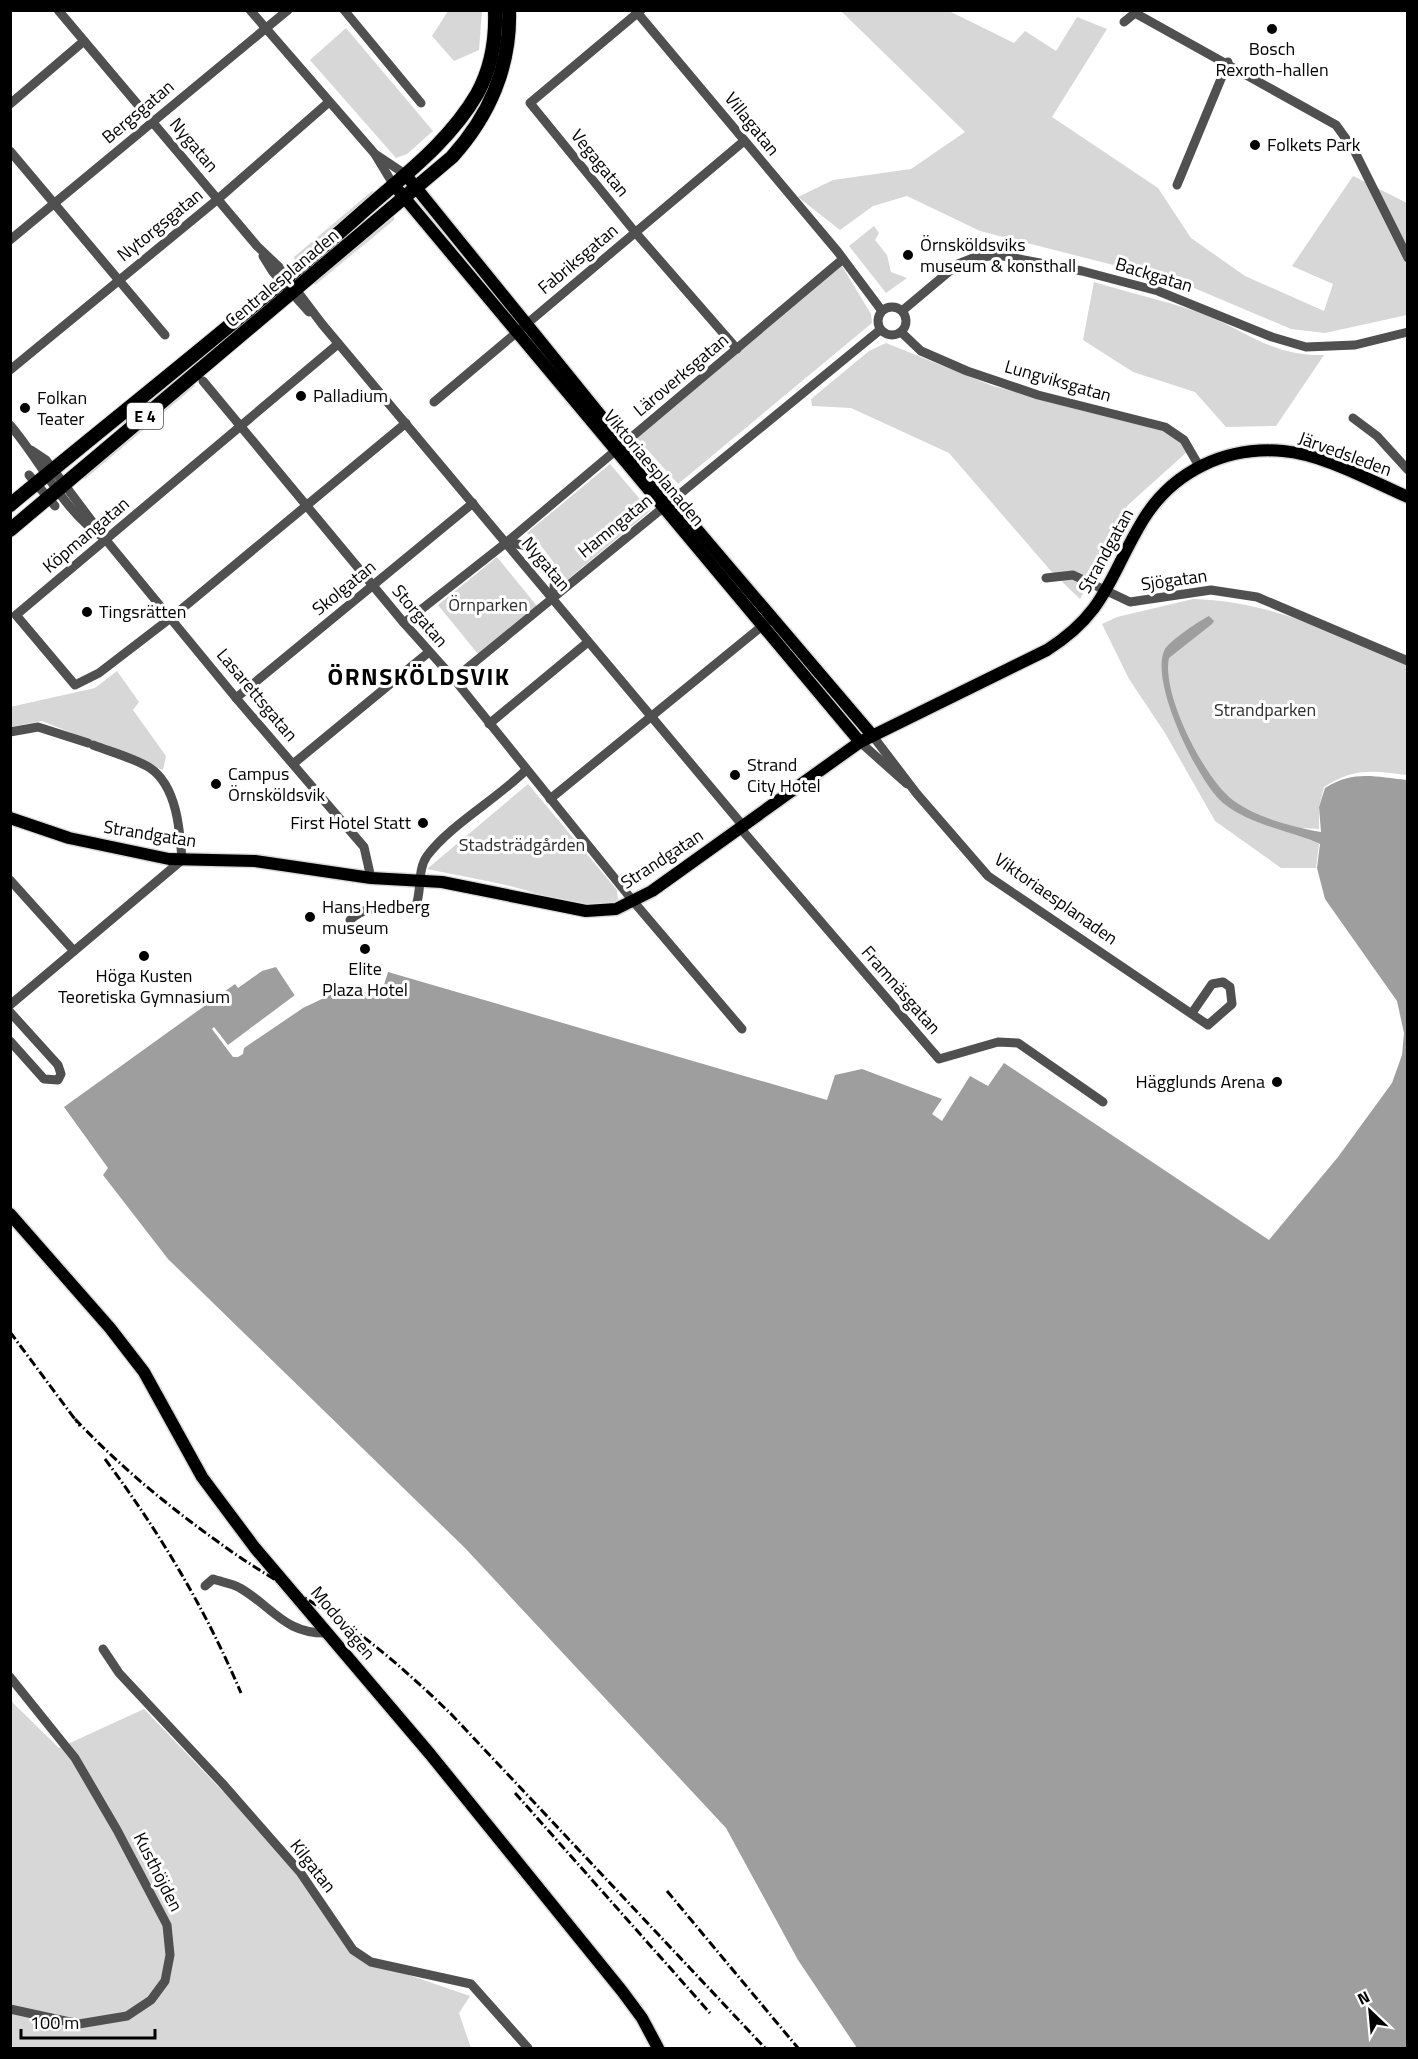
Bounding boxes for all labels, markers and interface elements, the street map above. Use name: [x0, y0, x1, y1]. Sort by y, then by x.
marker: Bosch Rexroth-hallen: [1265, 22, 1279, 36]
place label: Bosch Rexroth-hallen: [1215, 35, 1329, 83]
street label: Bergsgatan: [96, 73, 180, 150]
street label: Villagatan: [718, 86, 786, 161]
street label: Nygatan: [163, 111, 225, 178]
street label: Vegagatan: [565, 123, 636, 202]
place label: Folkets Park: [1267, 131, 1361, 158]
marker: Folkets Park: [1248, 138, 1262, 152]
street label: Nytorgsgatan: [111, 182, 208, 268]
street label: Fabriksgatan: [532, 217, 624, 300]
street label: Centralesplanaden: [219, 222, 344, 333]
place label: Örnsköldsviks museum & konsthall: [920, 231, 1076, 279]
marker: Örnsköldsviks museum & konsthall: [901, 248, 915, 262]
street label: Backgatan: [1112, 250, 1196, 299]
street label: Läroverksgatan: [627, 327, 734, 423]
street label: Lungviksgatan: [1002, 352, 1115, 409]
place label: Palladium: [313, 382, 388, 409]
place label: Folkan Teater: [37, 384, 87, 432]
marker: Palladium: [294, 389, 308, 403]
marker: Folkan Teater: [18, 401, 32, 415]
road number: E 4: [127, 403, 163, 429]
street label: Viktoriaesplanaden: [597, 403, 711, 532]
street label: Järvedsleden: [1295, 424, 1396, 483]
street label: Hamngatan: [572, 487, 658, 564]
street label: Köpmangatan: [36, 490, 135, 579]
street label: Strandgatan: [1071, 503, 1140, 598]
street label: Nygatan: [515, 530, 577, 597]
street label: Skolgatan: [306, 553, 381, 622]
street label: Sjögatan: [1139, 562, 1209, 597]
street label: Storgatan: [386, 578, 455, 653]
park label: Örnparken: [448, 591, 528, 618]
place label: Tingsrätten: [99, 598, 186, 625]
marker: Tingsrätten: [80, 605, 94, 619]
street label: Lasarettsgatan: [210, 642, 304, 747]
district label: ÖRNSKÖLDSVIK: [328, 658, 511, 694]
park label: Strandparken: [1214, 696, 1316, 723]
place label: Strand City Hotel: [747, 751, 821, 799]
place label: Campus Örnsköldsvik: [228, 760, 326, 808]
marker: Strand City Hotel: [728, 768, 742, 782]
marker: Campus Örnsköldsvik: [209, 777, 223, 791]
place label: First Hotel Statt: [290, 809, 412, 836]
street label: Strandgatan: [102, 813, 198, 854]
marker: First Hotel Statt: [416, 816, 430, 830]
street label: Strandgatan: [615, 822, 708, 895]
park label: Stadsträdgården: [459, 831, 585, 858]
street label: Viktoriaesplanaden: [989, 846, 1123, 951]
place label: Hans Hedberg museum: [322, 893, 430, 941]
marker: Hans Hedberg museum: [303, 910, 317, 924]
street label: Framnäsgatan: [855, 939, 948, 1040]
marker: Elite Plaza Hotel: [358, 942, 372, 956]
marker: Höga Kusten Teoretiska Gymnasium: [137, 949, 151, 963]
place label: Elite Plaza Hotel: [322, 955, 408, 1003]
place label: Höga Kusten Teoretiska Gymnasium: [58, 962, 230, 1010]
place label: Hägglunds Arena: [1136, 1068, 1265, 1095]
marker: Hägglunds Arena: [1270, 1075, 1284, 1089]
street label: Modovägen: [304, 1580, 382, 1665]
street label: Kusthöjden: [127, 1827, 190, 1916]
street label: Kilgatan: [284, 1833, 343, 1898]
north arrow: [1340, 1981, 1400, 2041]
text: N: [1353, 1984, 1374, 2011]
scale bar: [21, 2002, 154, 2040]
text: 100 m: [30, 2009, 79, 2036]

